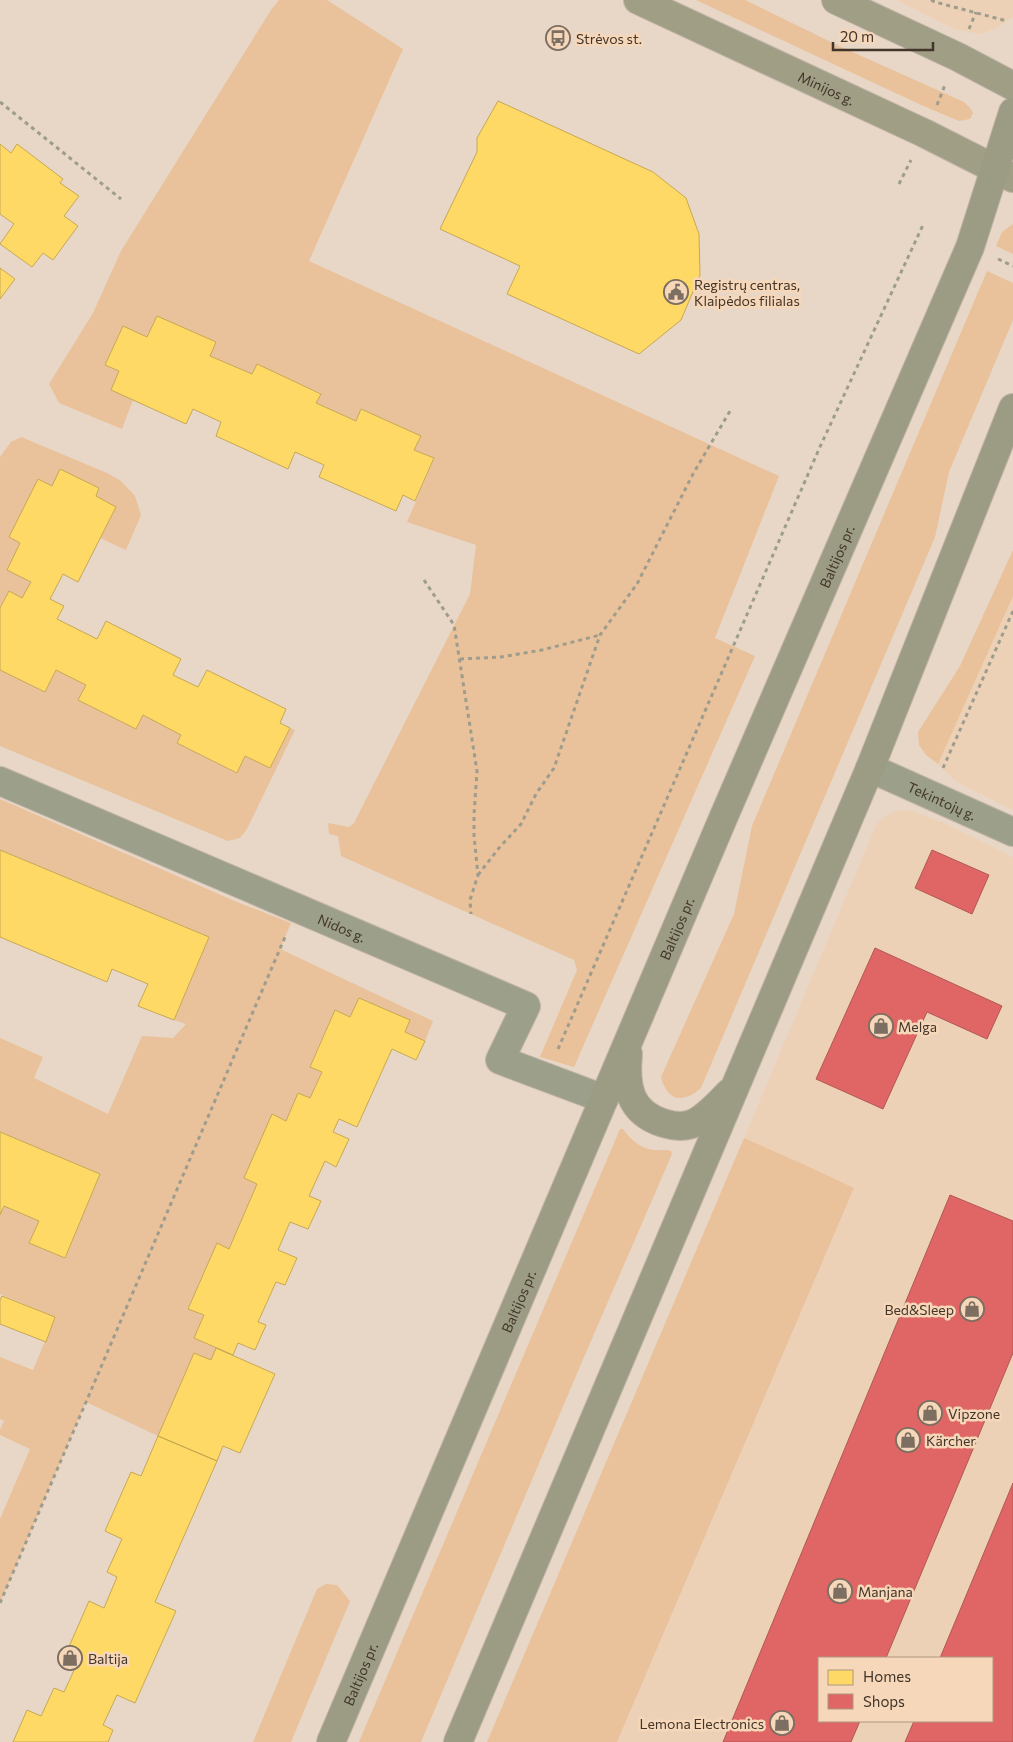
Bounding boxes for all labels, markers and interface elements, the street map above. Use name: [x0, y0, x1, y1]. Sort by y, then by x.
scale bar: [833, 20, 933, 52]
bus stop icon: Strėvos st.: [545, 25, 571, 51]
text: 20 m: [840, 27, 874, 45]
place label: Strėvos st.: [576, 30, 642, 47]
street label: Minijos g.: [796, 67, 858, 108]
place label: Registrų centras, Klaipėdos filialas: [694, 276, 800, 309]
public building icon: Registrų centras, Klaipėdos filialas: [663, 279, 689, 305]
street label: Baltijos pr.: [815, 522, 857, 590]
street label: Tekintojų g.: [905, 777, 979, 823]
street label: Baltijos pr.: [656, 894, 697, 962]
street label: Nidos g.: [315, 910, 369, 945]
shop icon: Melga: [868, 1013, 894, 1039]
place label: Melga: [898, 1018, 937, 1035]
street label: Baltijos pr.: [497, 1267, 539, 1335]
shop icon: Bed&Sleep: [959, 1296, 985, 1322]
place label: Bed&Sleep: [884, 1301, 954, 1318]
shop icon: Vipzone: [917, 1400, 943, 1426]
place label: Vipzone: [948, 1405, 1000, 1422]
shop icon: Kärcher: [895, 1427, 921, 1453]
place label: Kärcher: [926, 1432, 976, 1449]
shop icon: Manjana: [827, 1578, 853, 1604]
place label: Manjana: [858, 1583, 913, 1600]
street label: Baltijos pr.: [339, 1640, 381, 1708]
shop icon: Baltija: [57, 1645, 83, 1671]
place label: Baltija: [88, 1650, 128, 1667]
legend: [818, 1657, 993, 1722]
text: Homes: [863, 1667, 911, 1685]
text: Shops: [863, 1692, 905, 1710]
shop icon: Lemona Electronics: [769, 1710, 795, 1736]
place label: Lemona Electronics: [639, 1715, 764, 1732]

